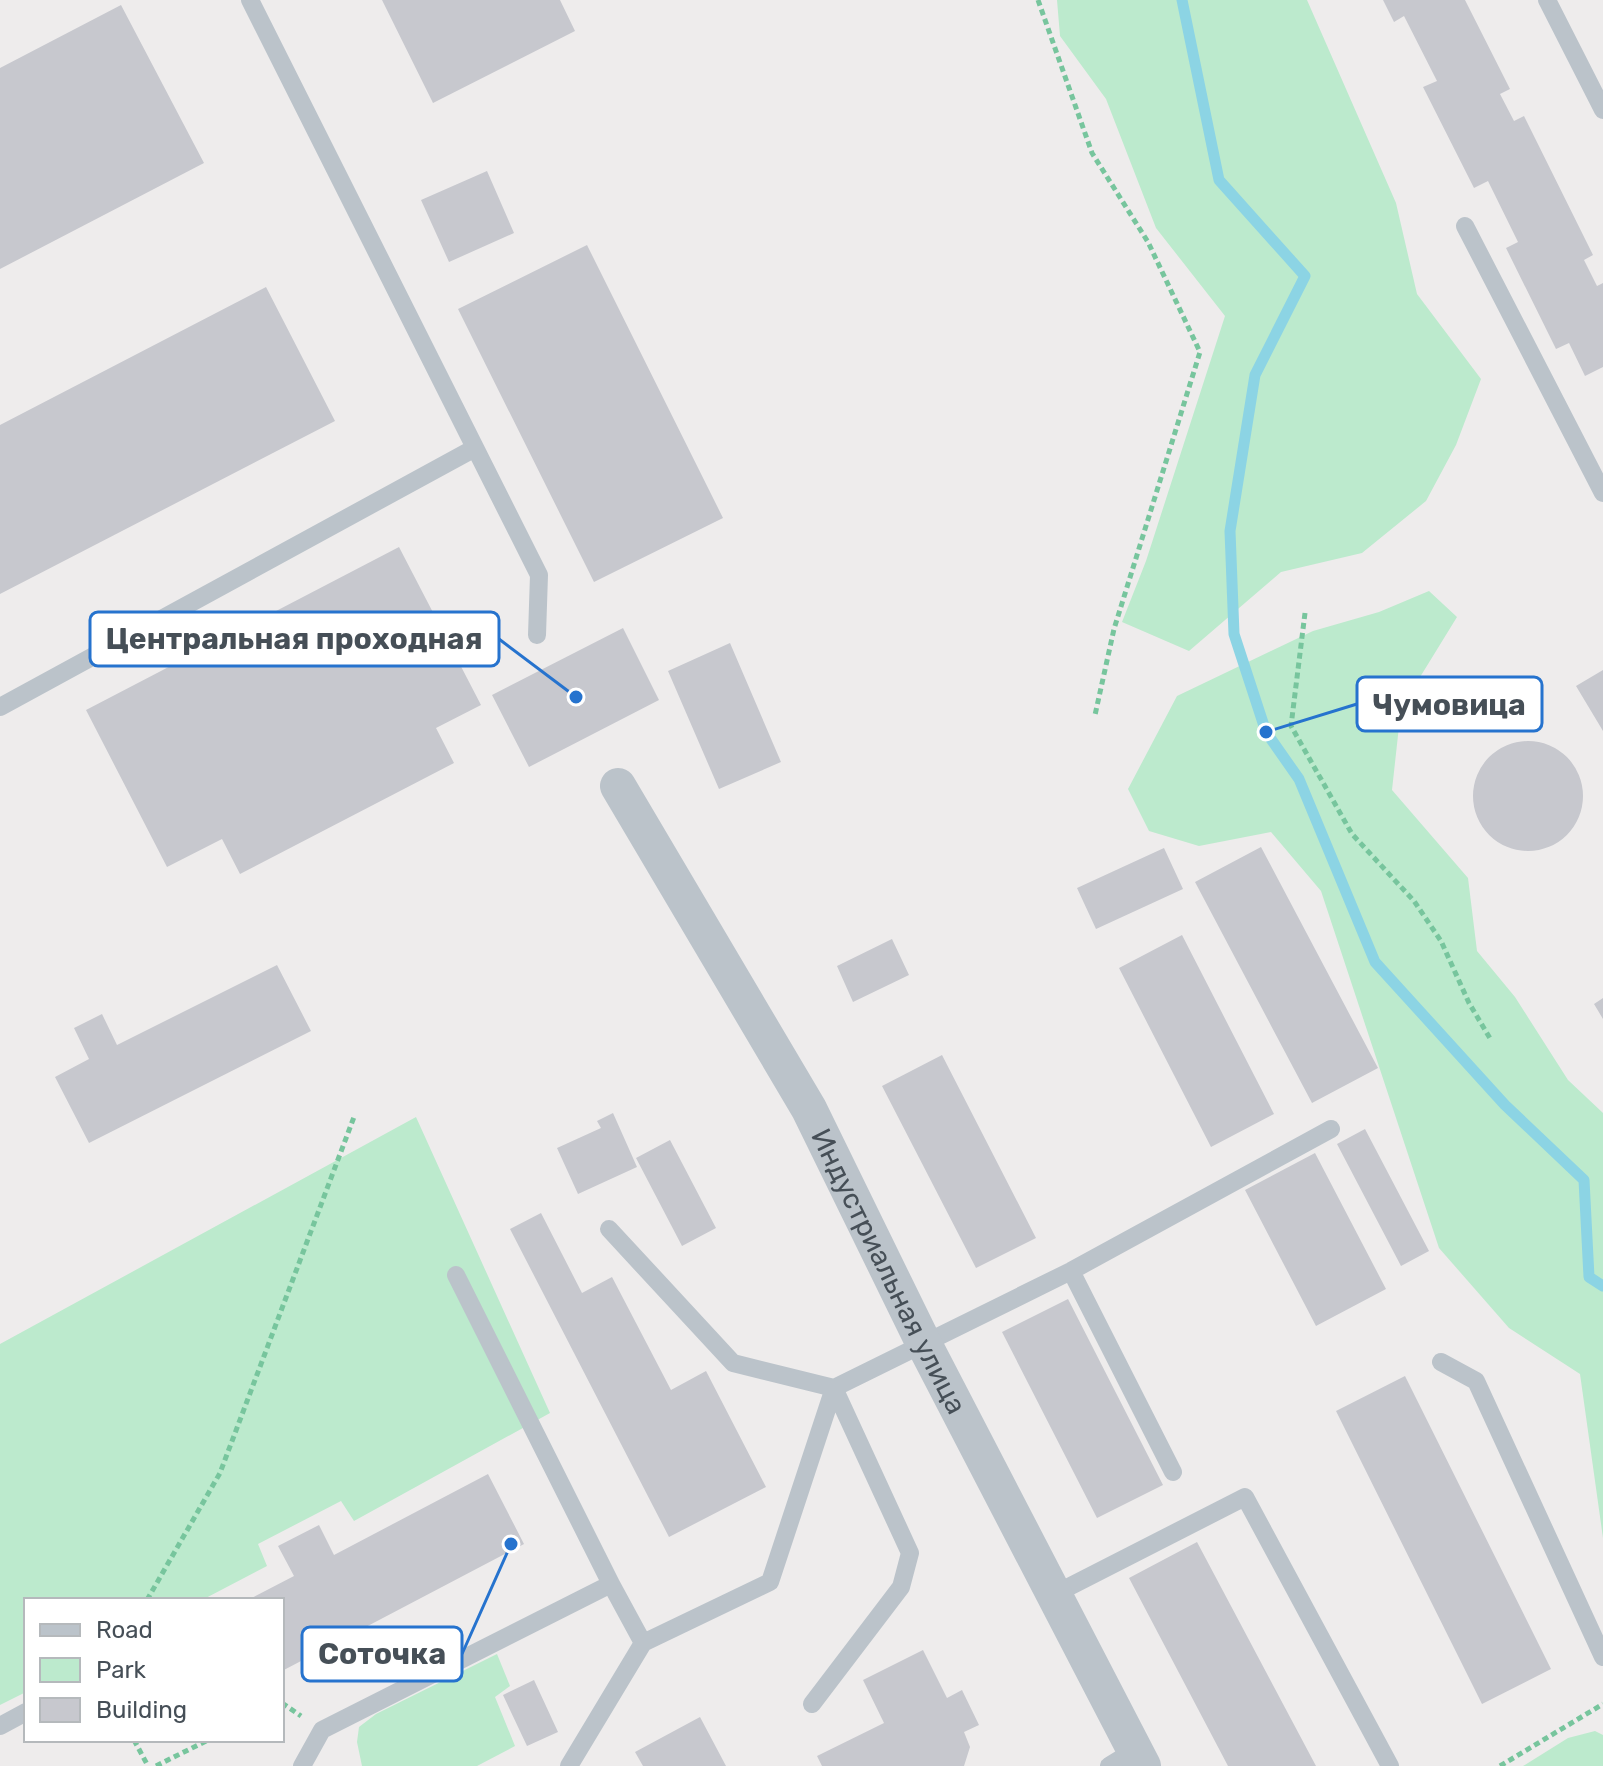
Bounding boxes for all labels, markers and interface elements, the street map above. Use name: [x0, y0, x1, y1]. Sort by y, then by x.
callout: Центральная проходная: [90, 612, 499, 666]
text: Центральная проходная: [105, 621, 483, 657]
callout: Чумовица: [1357, 677, 1542, 731]
text: Чумовица: [1372, 687, 1526, 723]
street label: Индустриальная улица: [804, 1123, 973, 1419]
legend: [24, 1598, 284, 1742]
text: Road: [96, 1616, 153, 1644]
callout: Соточка: [302, 1627, 462, 1681]
text: Соточка: [318, 1636, 446, 1672]
text: Park: [96, 1656, 147, 1684]
text: Building: [96, 1696, 187, 1724]

